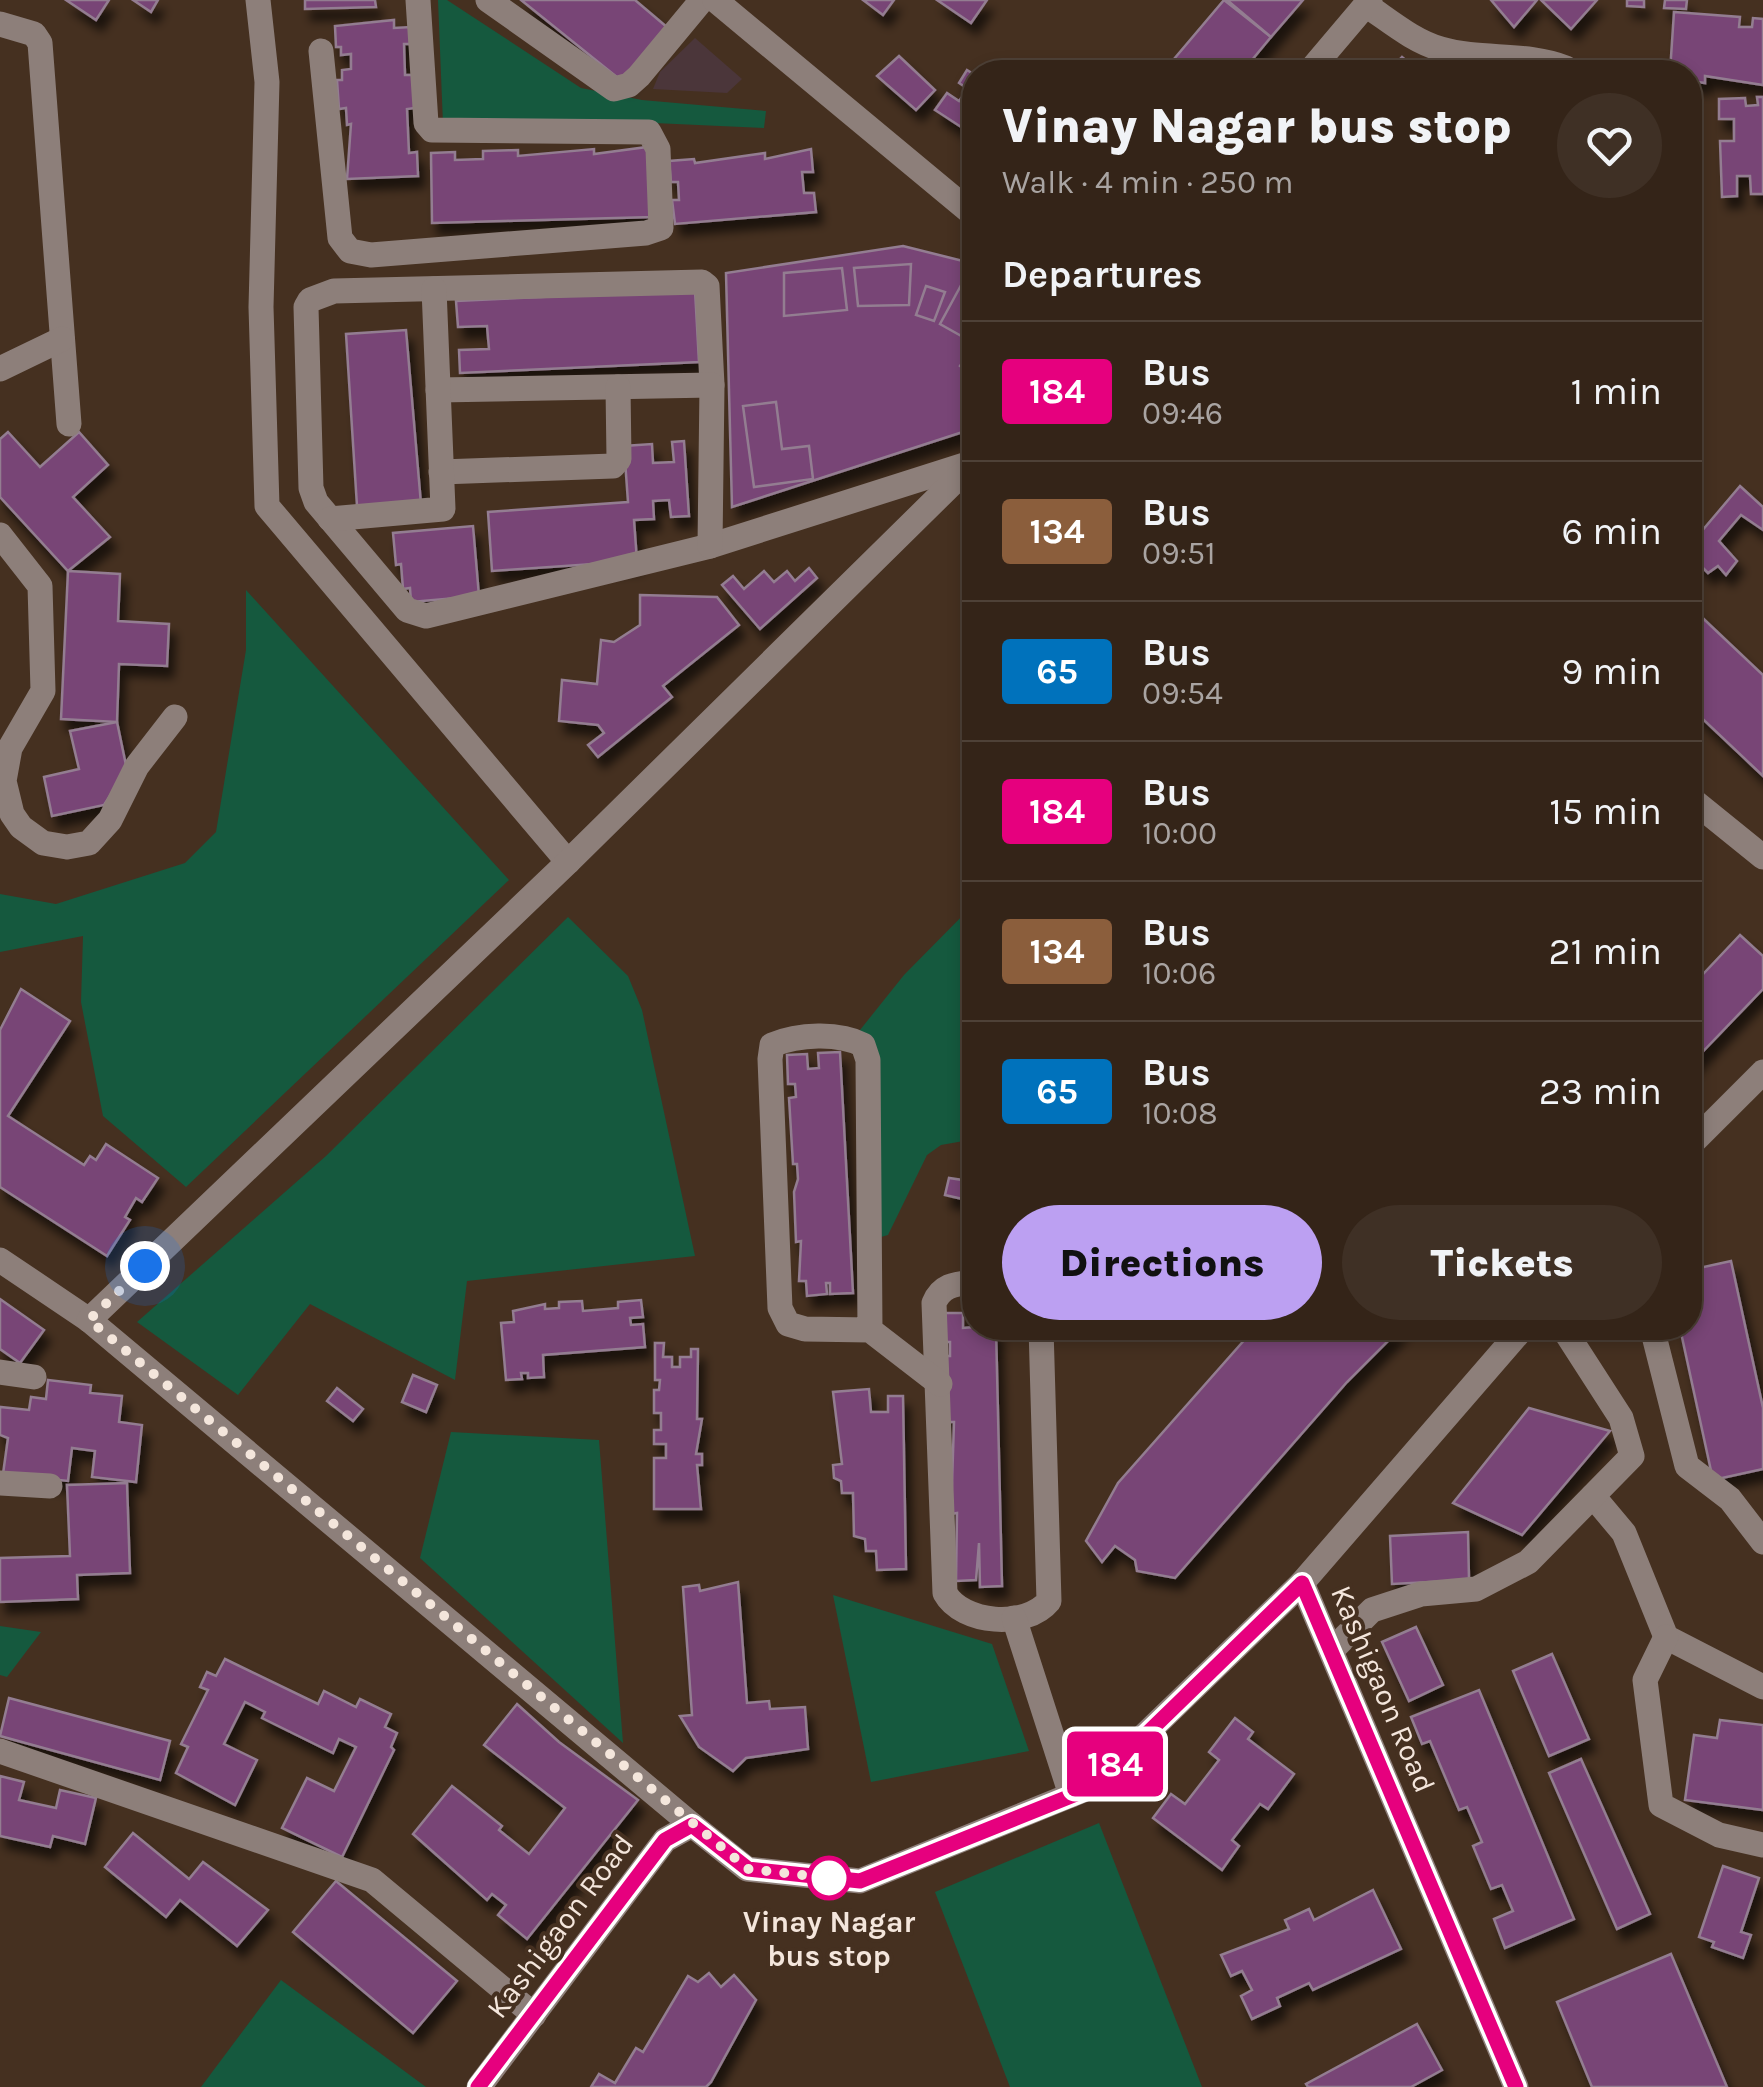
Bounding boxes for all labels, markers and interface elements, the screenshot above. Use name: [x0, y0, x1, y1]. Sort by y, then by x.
button: heart: [1557, 93, 1662, 198]
text: Vinay Nagar bus stop: [1002, 98, 1512, 154]
text: Walk · 4 min · 250 m: [1002, 164, 1293, 201]
text: Departures: [1002, 252, 1202, 297]
text: Bus: [1142, 350, 1211, 395]
text: 1 min: [1571, 369, 1662, 414]
text: 184: [1029, 371, 1085, 412]
text: 09:46: [1142, 395, 1223, 432]
text: Bus: [1142, 490, 1211, 535]
text: 6 min: [1561, 509, 1662, 554]
text: 134: [1029, 511, 1085, 552]
text: 09:51: [1142, 535, 1216, 572]
text: Bus: [1142, 630, 1211, 675]
text: 9 min: [1561, 649, 1662, 694]
text: 65: [1036, 651, 1078, 692]
text: 09:54: [1142, 675, 1223, 712]
text: Bus: [1142, 770, 1211, 815]
text: 15 min: [1549, 789, 1662, 834]
text: 184: [1029, 791, 1085, 832]
text: 10:00: [1142, 815, 1217, 852]
text: Bus: [1142, 910, 1211, 955]
text: 21 min: [1549, 929, 1662, 974]
text: 134: [1029, 931, 1085, 972]
text: 10:06: [1142, 955, 1216, 992]
text: Bus: [1142, 1050, 1211, 1095]
text: 23 min: [1539, 1069, 1662, 1114]
text: 65: [1036, 1071, 1078, 1112]
text: 10:08: [1142, 1095, 1218, 1132]
button: Directions: [1002, 1205, 1322, 1320]
button: Tickets: [1342, 1205, 1662, 1320]
your location: [120, 1241, 170, 1291]
street label: Kashigaon Road: [1323, 1580, 1443, 1798]
line badge: 184: [1058, 1732, 1172, 1796]
text: 184: [1087, 1744, 1143, 1785]
street label: Kashigaon Road: [479, 1827, 641, 2025]
marker: Vinay Nagar bus stop: [808, 1857, 850, 1899]
place label: Vinay Nagar bus stop: [743, 1904, 916, 1974]

